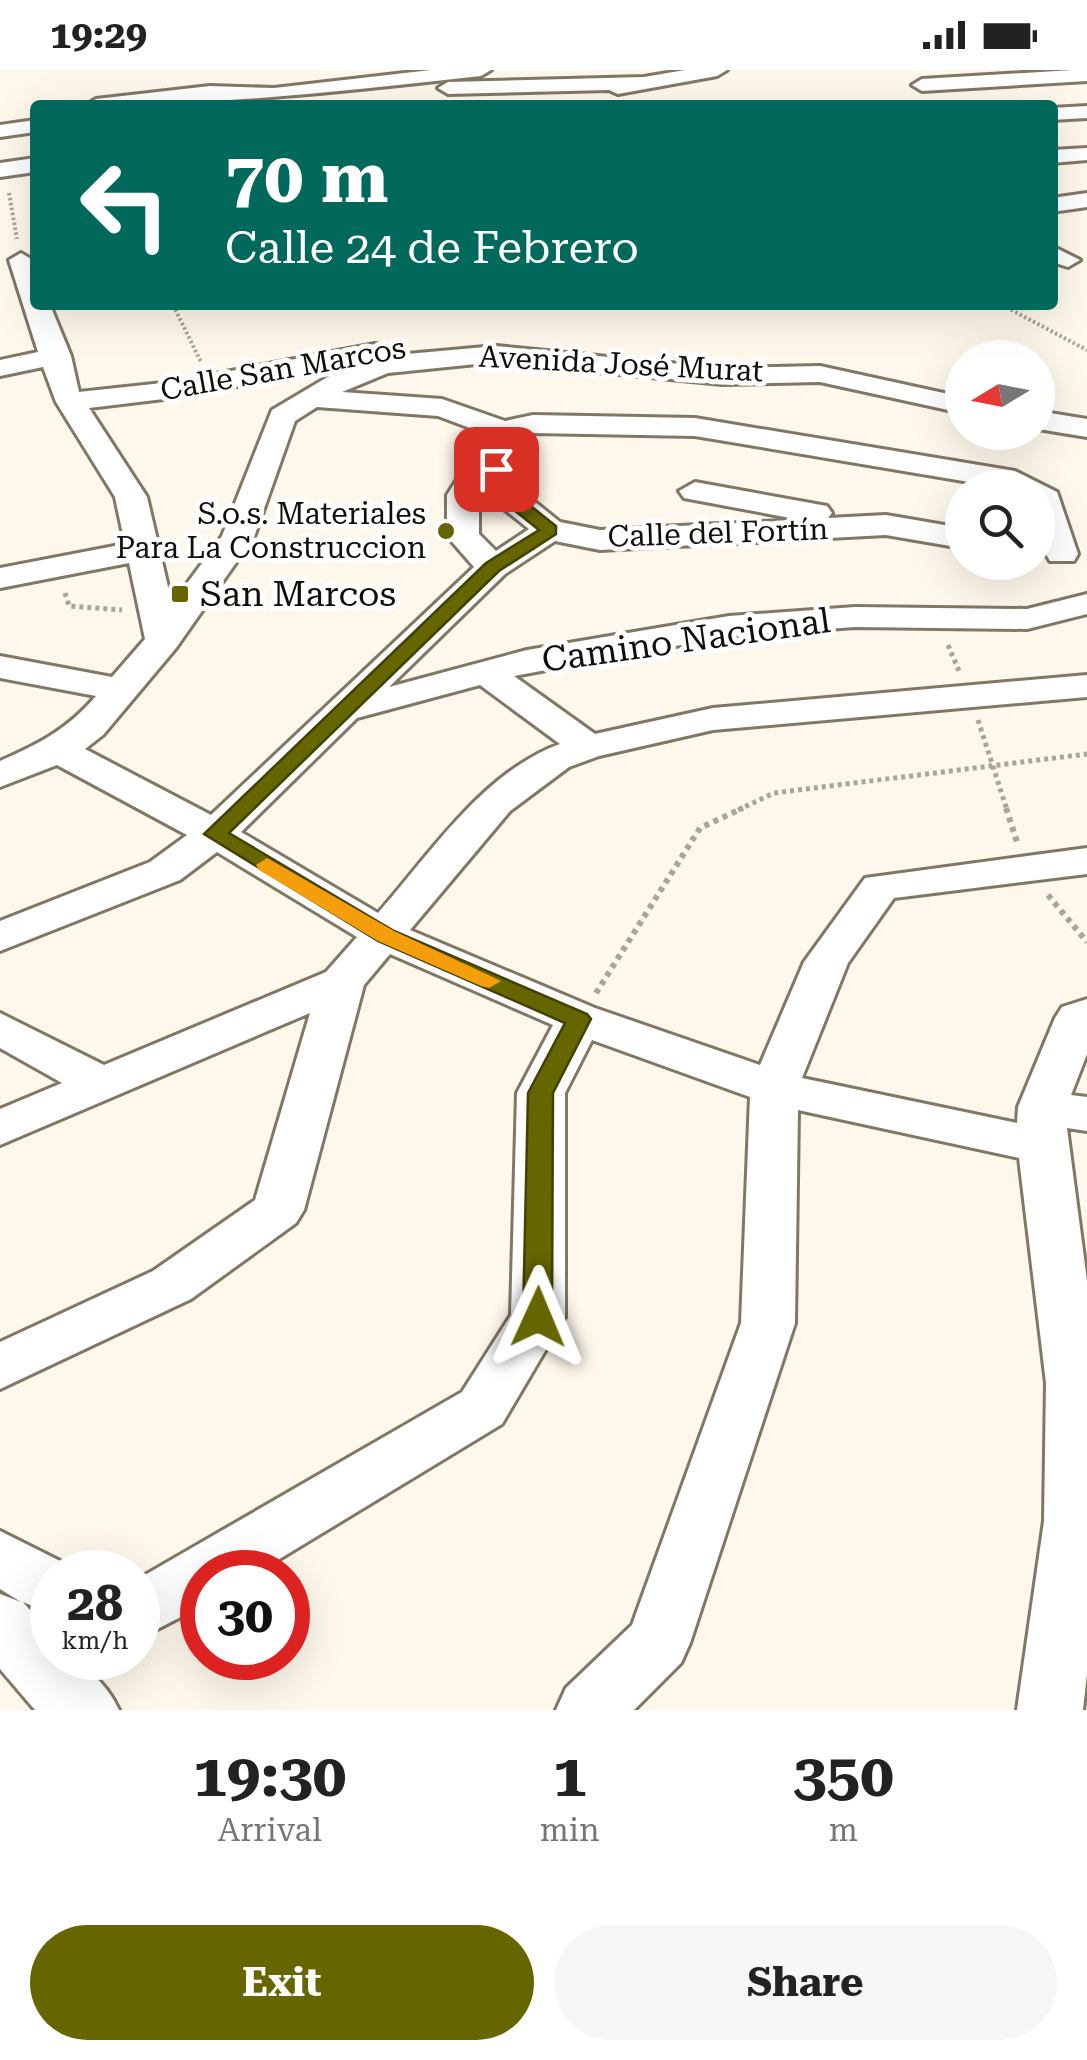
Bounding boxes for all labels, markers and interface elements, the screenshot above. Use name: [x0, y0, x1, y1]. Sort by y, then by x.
text: 19:29: [50, 13, 147, 57]
text: 70 m: [225, 137, 389, 219]
icon: left: [60, 140, 190, 270]
text: Calle 24 de Febrero: [225, 221, 639, 274]
street label: Calle San Marcos: [158, 330, 408, 407]
street label: Avenida José Murat: [478, 339, 764, 388]
north arrow: [945, 340, 1055, 450]
map controls: [945, 340, 1055, 580]
pin: [454, 427, 539, 512]
icon: arrive: [469, 442, 524, 497]
button: search: [945, 470, 1055, 580]
place label: S.o.s. Materiales Para La Construccion: [116, 496, 426, 565]
street label: Calle del Fortín: [607, 511, 829, 554]
marker: S.o.s. Materiales Para La Construccion: [435, 520, 457, 542]
place label: San Marcos: [200, 574, 396, 615]
marker: San Marcos: [169, 583, 191, 605]
street label: Camino Nacional: [539, 600, 833, 681]
position arrow: [486, 1265, 590, 1369]
speed limit sign: 30: [180, 1550, 310, 1680]
text: 28: [67, 1574, 123, 1632]
text: km/h: [62, 1626, 128, 1655]
text: 19:30: [193, 1740, 346, 1811]
text: 1: [553, 1740, 586, 1811]
text: 350: [793, 1740, 894, 1811]
text: Arrival: [218, 1811, 322, 1849]
text: min: [540, 1811, 600, 1849]
text: m: [829, 1811, 858, 1849]
button: Exit: [30, 1925, 534, 2040]
button: Share: [554, 1925, 1057, 2040]

